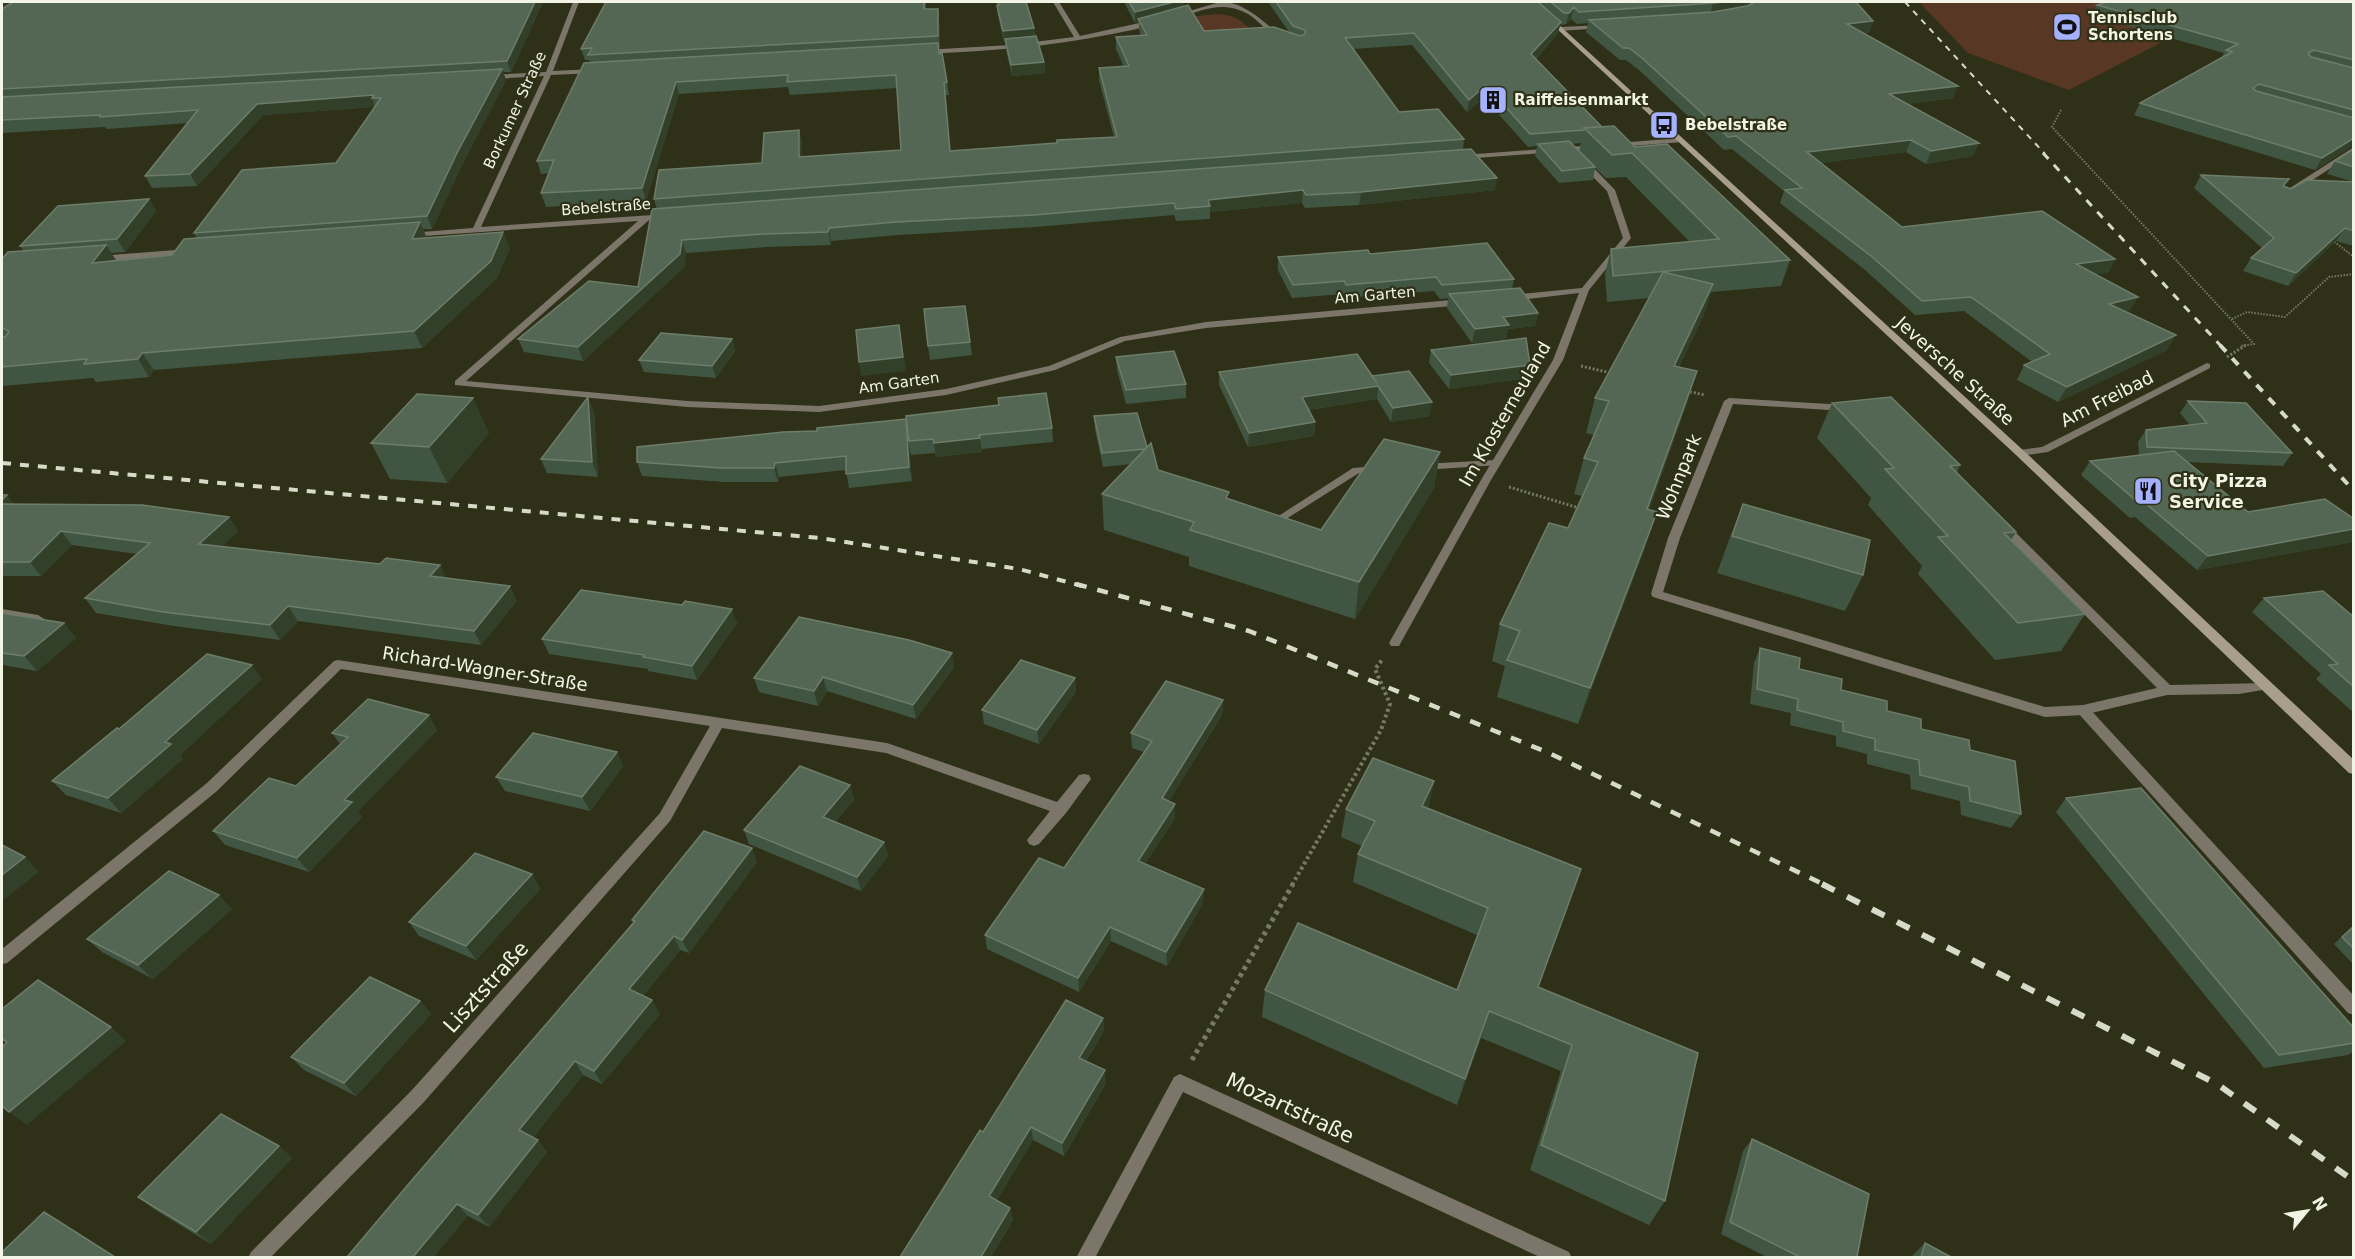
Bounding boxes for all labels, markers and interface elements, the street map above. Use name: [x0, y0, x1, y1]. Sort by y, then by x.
place label: Tennisclub Schortens: [2088, 9, 2178, 44]
sports icon: Tennisclub Schortens: [2051, 11, 2083, 43]
street label: Borkumer Straße: [480, 48, 550, 172]
building icon: Raiffeisenmarkt: [1477, 84, 1509, 116]
place label: Raiffeisenmarkt: [1514, 91, 1648, 109]
bus stop icon: Bebelstraße: [1648, 109, 1680, 141]
place label: Bebelstraße: [1685, 116, 1787, 134]
street label: Bebelstraße: [560, 195, 652, 219]
street label: Am Garten: [1334, 282, 1416, 308]
street label: Jeversche Straße: [1891, 311, 2019, 429]
street label: Im Klosterneuland: [1455, 338, 1555, 490]
street label: Am Freibad: [2057, 366, 2157, 431]
street label: Am Garten: [858, 368, 940, 398]
street label: Wohnpark: [1652, 430, 1706, 523]
place label: City Pizza Service: [2169, 470, 2267, 512]
restaurant icon: City Pizza Service: [2132, 475, 2164, 507]
street label: Richard-Wagner-Straße: [381, 642, 589, 695]
street label: Lisztstraße: [439, 936, 533, 1038]
street label: Mozartstraße: [1222, 1068, 1358, 1148]
north arrow: [2277, 1181, 2337, 1241]
text: N: [2308, 1193, 2331, 1214]

